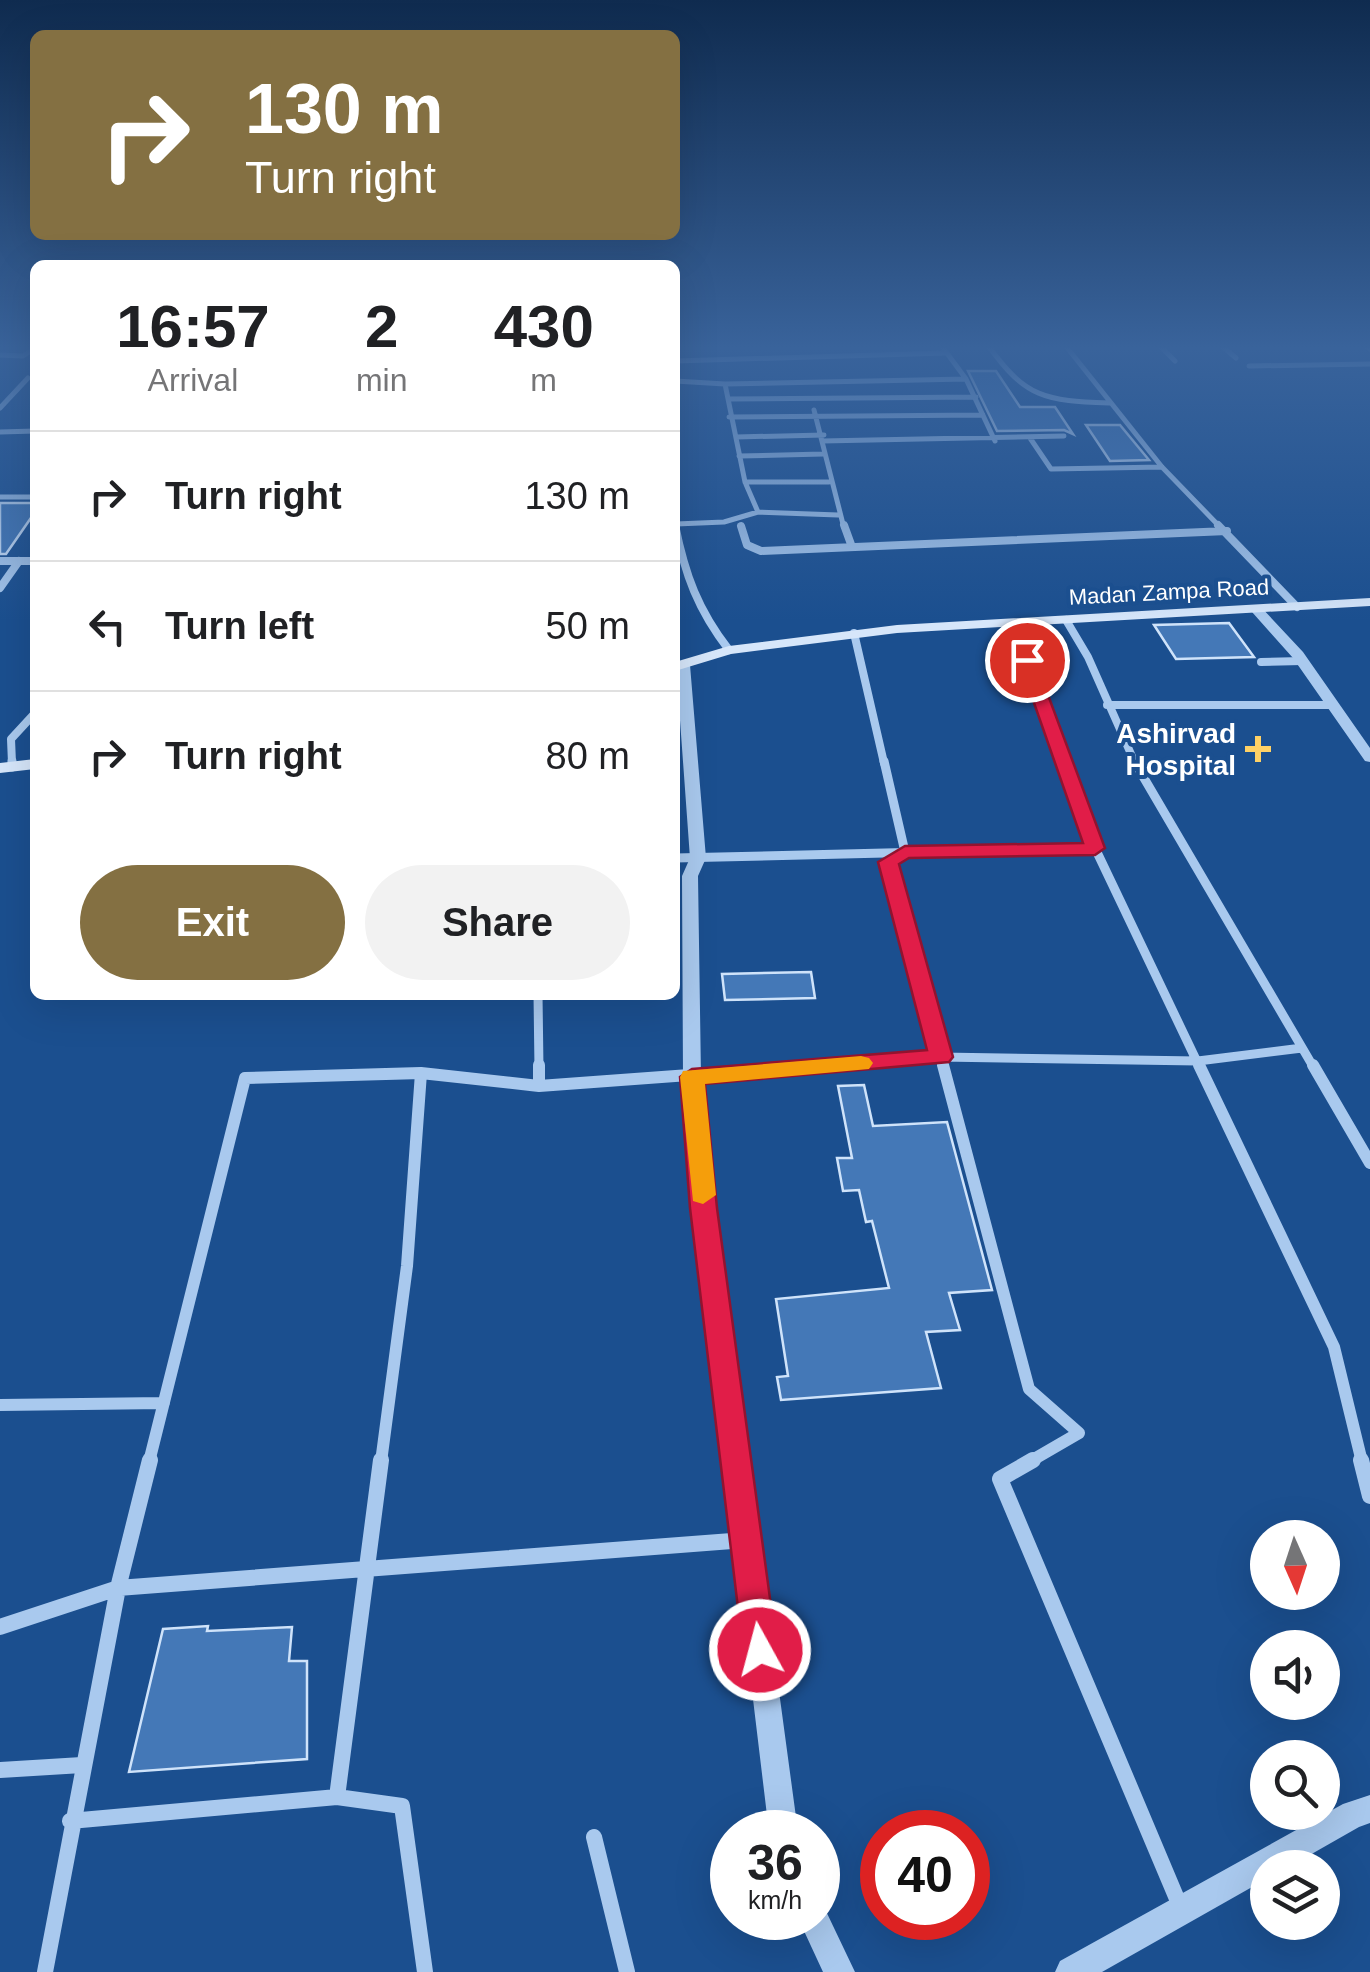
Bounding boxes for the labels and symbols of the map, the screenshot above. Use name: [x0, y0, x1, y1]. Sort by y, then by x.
street label: Madan Zampa Road: [1068, 574, 1270, 610]
pin: [985, 618, 1070, 703]
place label: Ashirvad Hospital: [1116, 718, 1236, 781]
marker: Ashirvad Hospital: [1245, 736, 1271, 762]
north arrow: [1250, 1520, 1340, 1610]
position arrow: [708, 1598, 812, 1702]
speed limit sign: 40: [860, 1810, 990, 1940]

